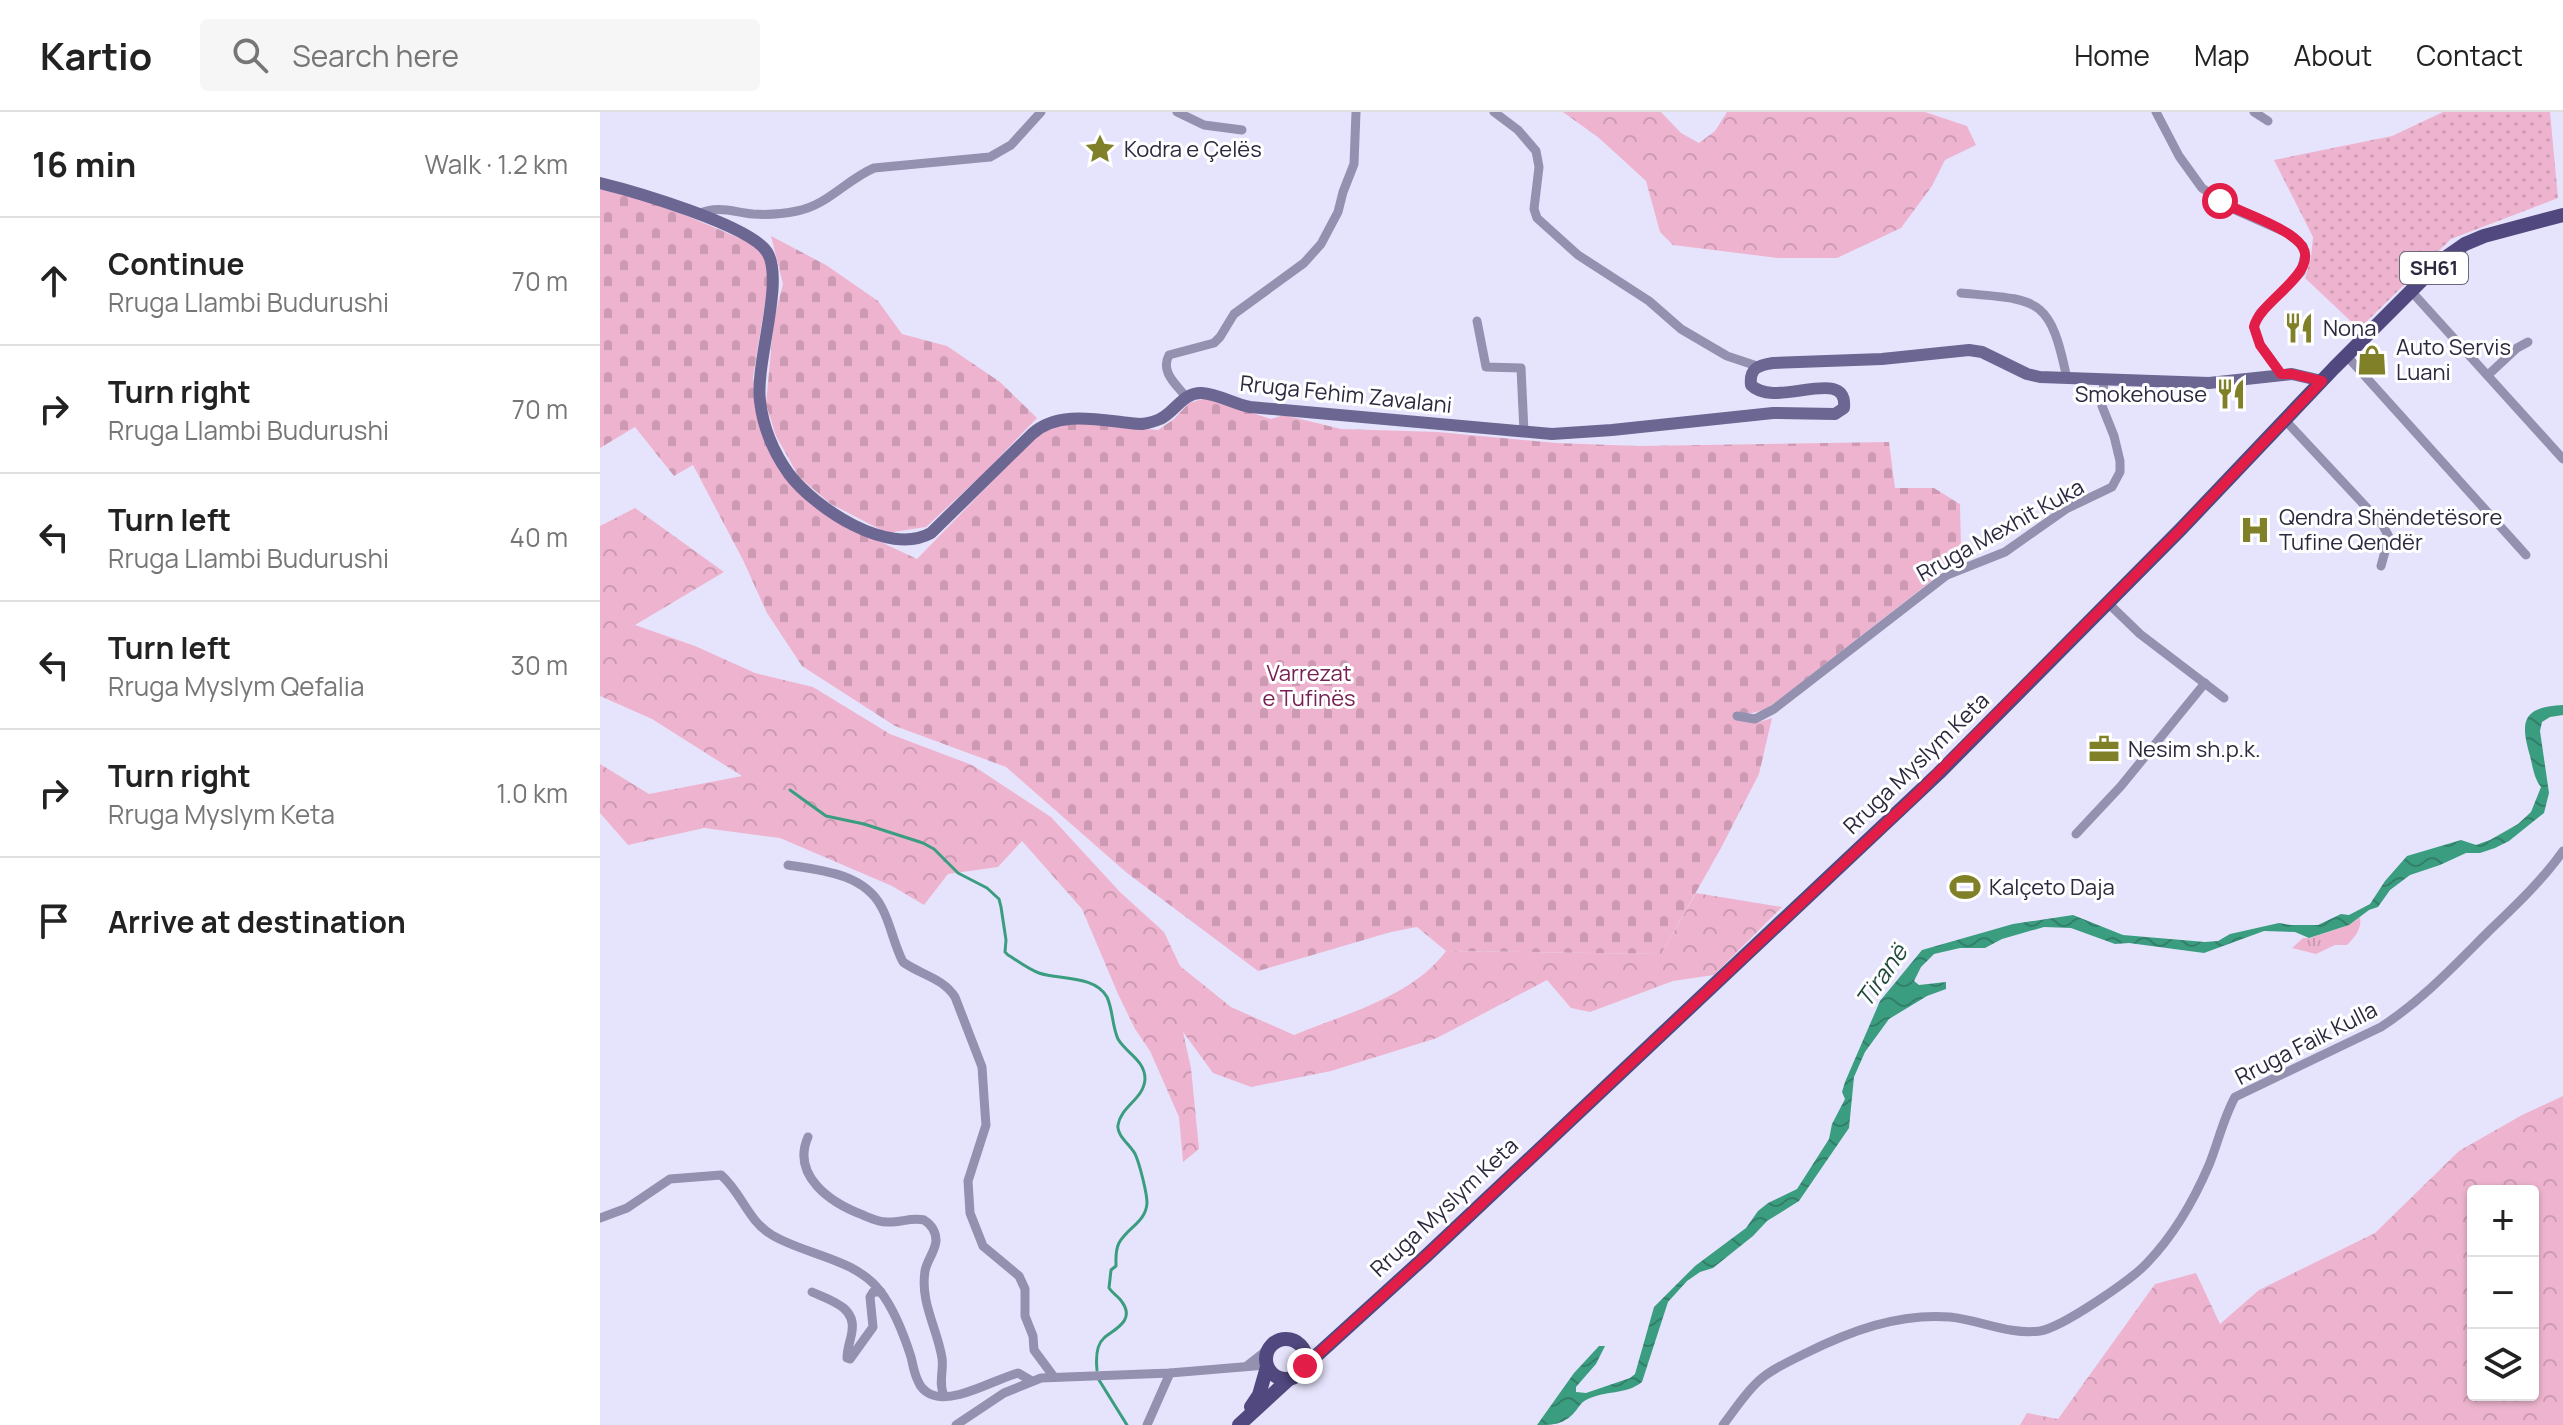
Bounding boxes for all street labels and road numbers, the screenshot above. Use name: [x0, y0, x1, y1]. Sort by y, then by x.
road number: SH61: [2400, 252, 2468, 284]
street label: Rruga Fehim Zavalani: [1239, 368, 1453, 420]
street label: Rruga Mexhit Kuka: [1911, 472, 2089, 588]
street label: Rruga Myslym Keta: [1837, 686, 1995, 840]
street label: Rruga Faik Kulla: [2230, 994, 2382, 1092]
street label: Rruga Myslym Keta: [1364, 1131, 1524, 1283]

